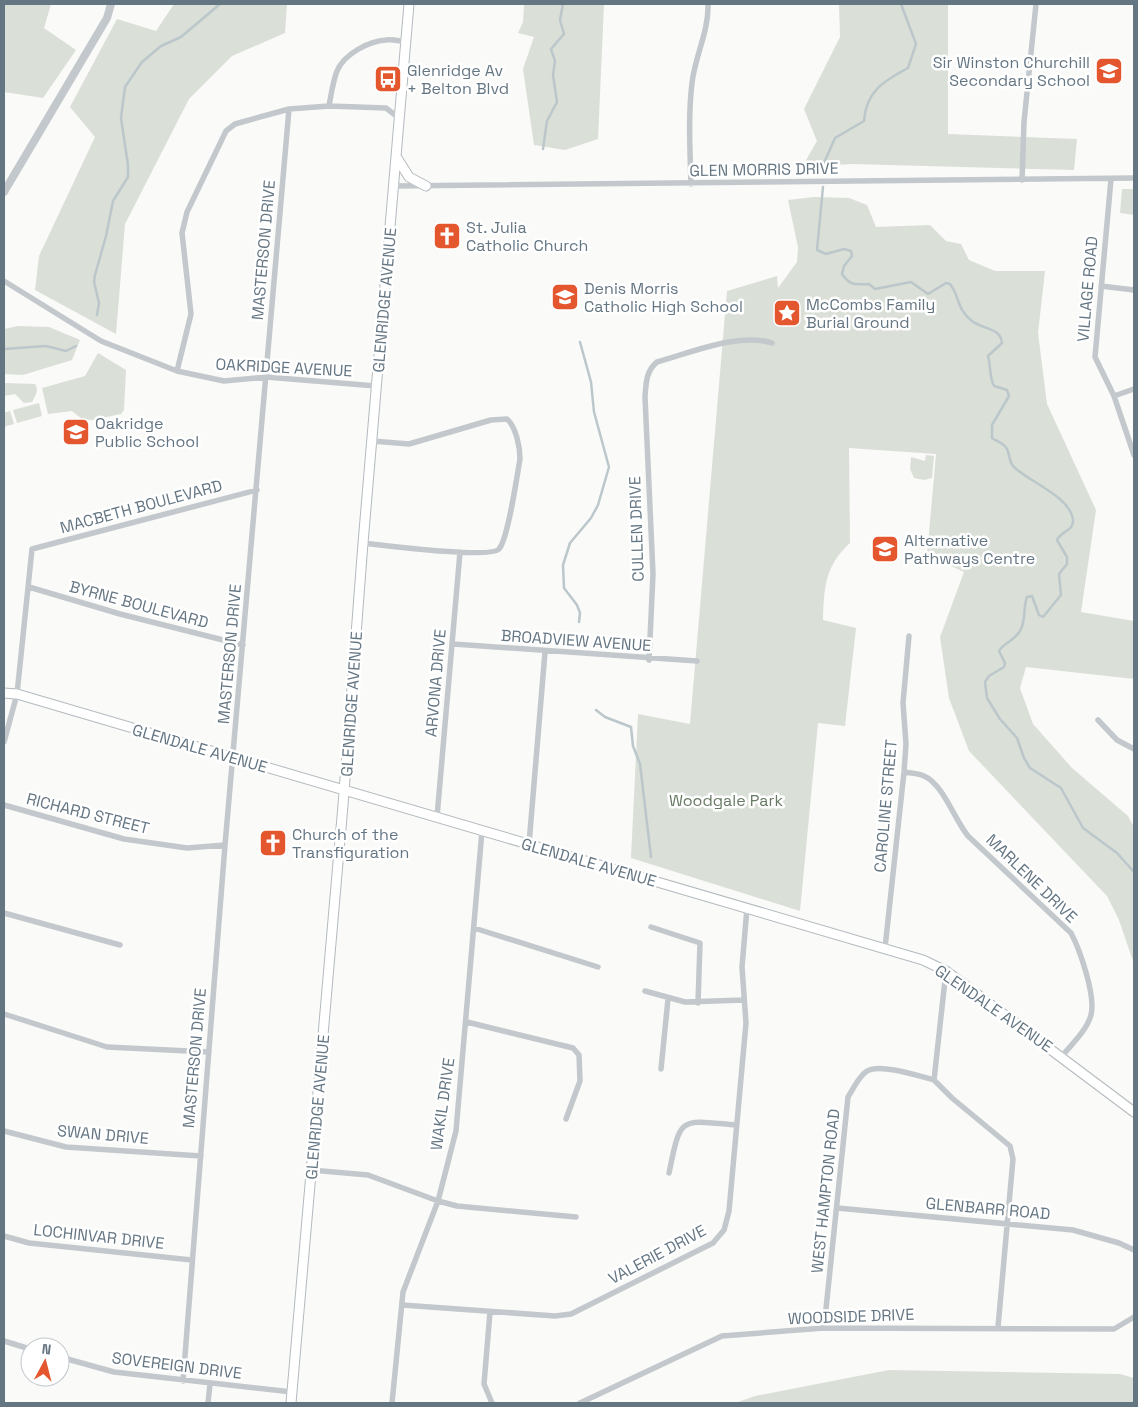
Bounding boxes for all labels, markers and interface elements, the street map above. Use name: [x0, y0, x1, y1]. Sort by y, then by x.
place label: Sir Winston Churchill Secondary School: [933, 52, 1090, 91]
school or university icon: Sir Winston Churchill Secondary School: [1094, 56, 1124, 86]
place label: Glenridge Av + Belton Blvd: [407, 60, 509, 99]
bus stop icon: Glenridge Av + Belton Blvd: [373, 64, 403, 94]
street label: GLEN MORRIS DRIVE: [689, 158, 839, 181]
street label: MASTERSON DRIVE: [247, 179, 280, 321]
place label: St. Julia Catholic Church: [466, 217, 588, 256]
church icon: St. Julia Catholic Church: [432, 221, 462, 251]
street label: GLENRIDGE AVENUE: [368, 227, 401, 373]
street label: VILLAGE ROAD: [1072, 235, 1103, 343]
place label: Denis Morris Catholic High School: [584, 278, 743, 317]
school or university icon: Denis Morris Catholic High School: [550, 282, 580, 312]
place label: McCombs Family Burial Ground: [806, 294, 935, 333]
place icon: McCombs Family Burial Ground: [772, 298, 802, 328]
street label: OAKRIDGE AVENUE: [215, 353, 353, 382]
place label: Oakridge Public School: [95, 413, 199, 452]
school or university icon: Oakridge Public School: [61, 417, 91, 447]
street label: MACBETH BOULEVARD: [58, 475, 225, 538]
street label: CULLEN DRIVE: [624, 476, 649, 582]
place label: Alternative Pathways Centre: [904, 530, 1035, 569]
school or university icon: Alternative Pathways Centre: [870, 534, 900, 564]
street label: BYRNE BOULEVARD: [67, 576, 211, 633]
street label: MASTERSON DRIVE: [213, 583, 246, 725]
street label: BROADVIEW AVENUE: [500, 625, 652, 656]
street label: ARVONA DRIVE: [420, 628, 451, 738]
street label: GLENRIDGE AVENUE: [336, 631, 367, 777]
street label: GLENDALE AVENUE: [130, 719, 270, 778]
street label: CAROLINE STREET: [869, 739, 902, 874]
street label: RICHARD STREET: [24, 788, 152, 839]
park label: Woodgale Park: [669, 790, 783, 811]
place label: Church of the Transfiguration: [292, 824, 409, 863]
church icon: Church of the Transfiguration: [258, 828, 288, 858]
street label: MARLENE DRIVE: [982, 829, 1082, 927]
street label: GLENDALE AVENUE: [519, 833, 659, 892]
street label: GLENDALE AVENUE: [931, 960, 1057, 1057]
street label: MASTERSON DRIVE: [178, 987, 211, 1129]
street label: GLENRIDGE AVENUE: [301, 1034, 334, 1180]
street label: WAKIL DRIVE: [426, 1056, 459, 1152]
street label: WEST HAMPTON ROAD: [806, 1108, 845, 1274]
street label: SWAN DRIVE: [56, 1120, 150, 1149]
street label: GLENBARR ROAD: [925, 1193, 1051, 1224]
street label: LOCHINVAR DRIVE: [33, 1219, 165, 1254]
street label: VALERIE DRIVE: [605, 1220, 710, 1289]
street label: WOODSIDE DRIVE: [787, 1304, 915, 1329]
north arrow: [20, 1337, 70, 1387]
text: N: [41, 1340, 52, 1359]
street label: SOVEREIGN DRIVE: [111, 1347, 243, 1384]

